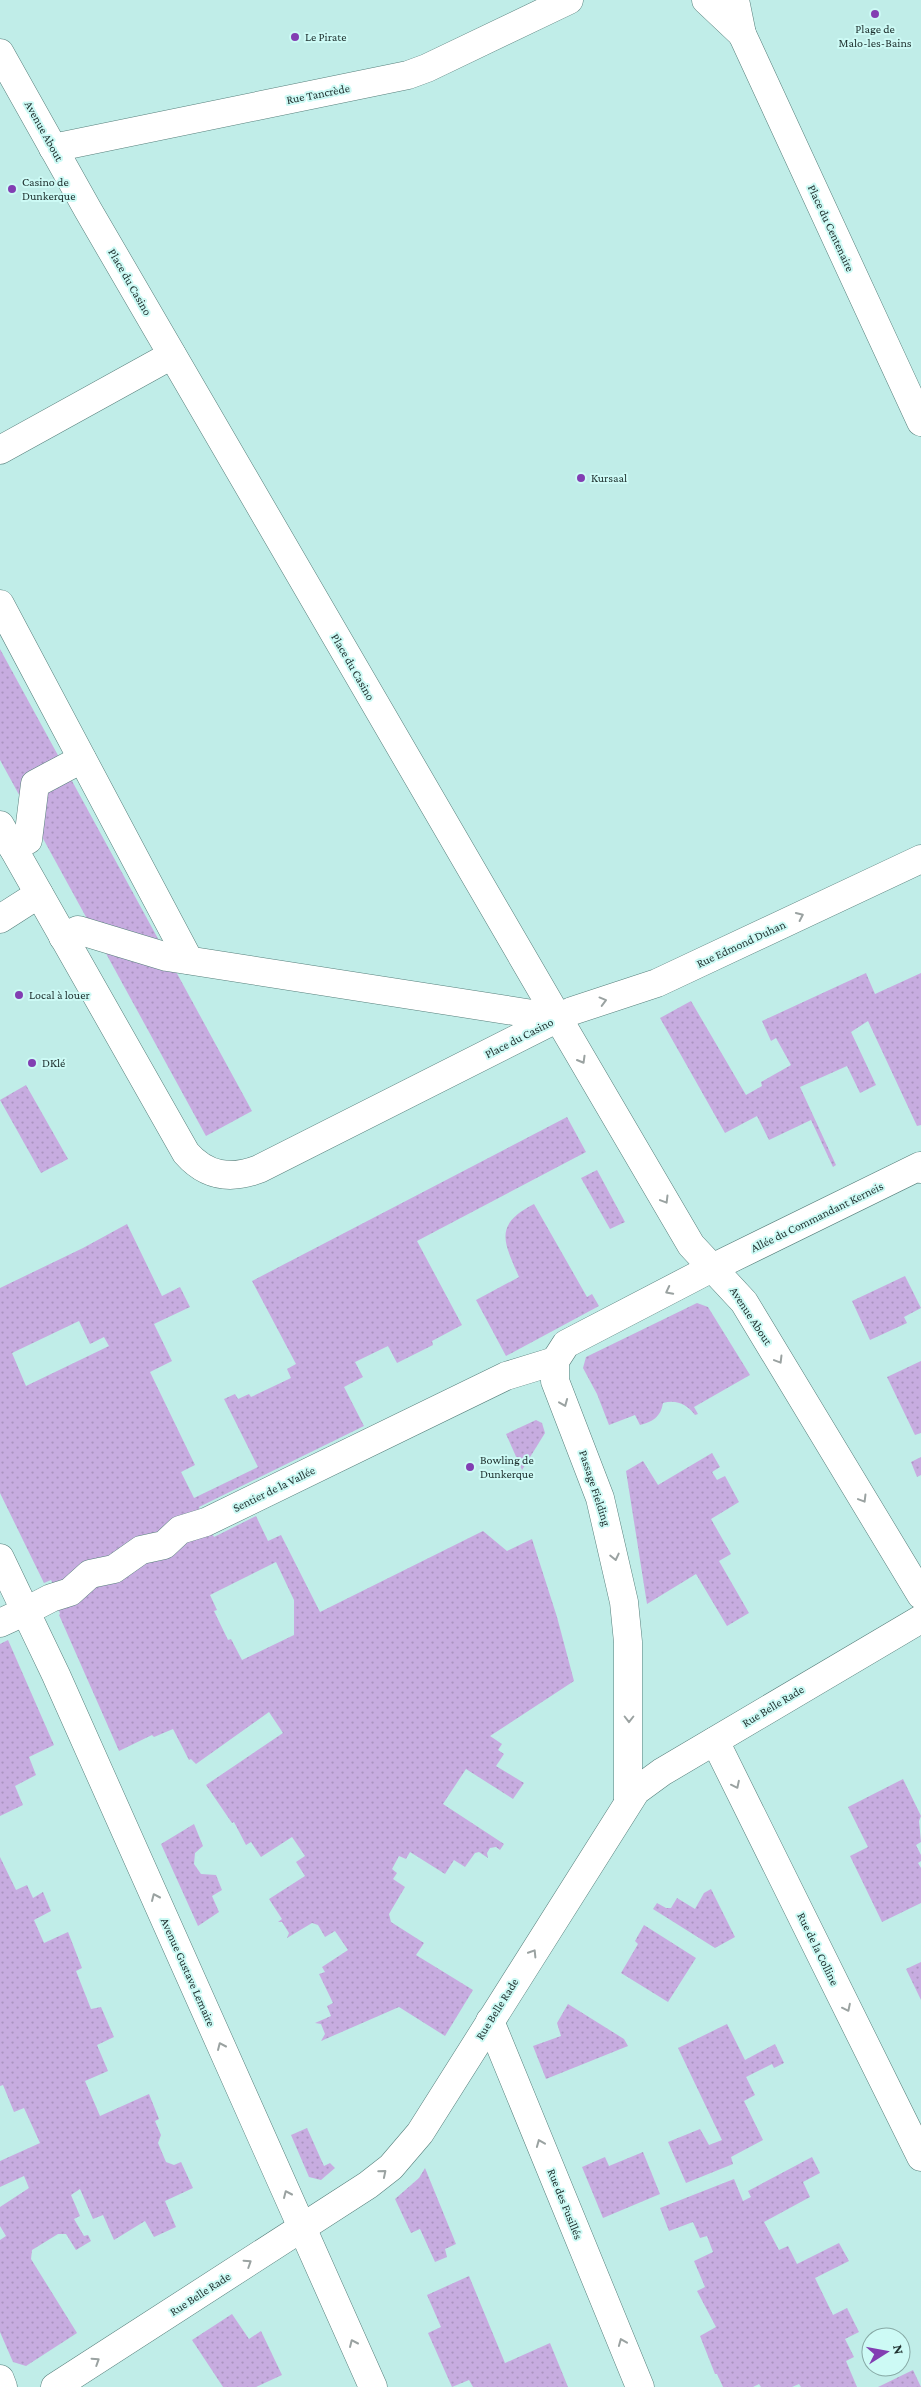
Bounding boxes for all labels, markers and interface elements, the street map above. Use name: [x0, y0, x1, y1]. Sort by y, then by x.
marker: Plage de Malo-les-Bains: [869, 8, 881, 20]
place label: Plage de Malo-les-Bains: [838, 22, 912, 50]
place label: Le Pirate: [305, 30, 346, 44]
marker: Le Pirate: [289, 31, 301, 43]
street label: Rue Tancrède: [285, 81, 351, 107]
street label: Avenue About: [22, 98, 67, 165]
place label: Casino de Dunkerque: [22, 175, 76, 203]
street label: Place du Centenaire: [805, 182, 857, 274]
marker: Casino de Dunkerque: [6, 183, 18, 195]
street label: Place du Casino: [105, 246, 155, 318]
place label: Kursaal: [591, 471, 627, 485]
marker: Kursaal: [575, 472, 587, 484]
street label: Place du Casino: [328, 631, 378, 703]
one-way arrow: [795, 911, 804, 922]
street label: Rue Edmond Duhan: [694, 917, 788, 971]
place label: Local à louer: [29, 988, 90, 1002]
marker: Local à louer: [13, 989, 25, 1001]
one-way arrow: [599, 996, 608, 1007]
street label: Place du Casino: [482, 1015, 556, 1061]
one-way arrow: [576, 1055, 586, 1064]
place label: DKlé: [42, 1056, 65, 1070]
marker: DKlé: [26, 1057, 38, 1069]
street label: Allée du Commandant Kerneis: [749, 1179, 886, 1255]
one-way arrow: [658, 1195, 668, 1204]
street label: Avenue About: [727, 1284, 776, 1349]
one-way arrow: [665, 1285, 674, 1295]
one-way arrow: [772, 1355, 782, 1364]
one-way arrow: [558, 1398, 569, 1407]
street label: Passage Fielding: [576, 1448, 614, 1528]
place label: Bowling de Dunkerque: [480, 1453, 534, 1481]
marker: Bowling de Dunkerque: [464, 1461, 476, 1473]
street label: Sentier de la Vallée: [231, 1463, 317, 1515]
one-way arrow: [857, 1494, 866, 1503]
one-way arrow: [609, 1553, 620, 1562]
street label: Rue Belle Rade: [739, 1682, 807, 1730]
one-way arrow: [624, 1715, 634, 1723]
one-way arrow: [730, 1779, 740, 1788]
one-way arrow: [151, 1893, 161, 1902]
street label: Rue de la Colline: [794, 1910, 842, 1988]
street label: Avenue Gustave Lemaire: [158, 1915, 218, 2029]
one-way arrow: [526, 1949, 536, 1958]
street label: Rue Belle Rade: [473, 1976, 521, 2042]
one-way arrow: [841, 2003, 851, 2012]
one-way arrow: [217, 2042, 227, 2051]
one-way arrow: [535, 2139, 546, 2148]
street label: Rue des Fusillés: [544, 2167, 586, 2242]
one-way arrow: [377, 2171, 386, 2179]
one-way arrow: [283, 2190, 293, 2199]
one-way arrow: [242, 2260, 251, 2269]
street label: Rue Belle Rade: [167, 2269, 233, 2319]
north arrow: [861, 2327, 911, 2377]
one-way arrow: [617, 2338, 628, 2347]
one-way arrow: [349, 2339, 359, 2348]
text: N: [890, 2343, 908, 2356]
one-way arrow: [91, 2357, 100, 2367]

